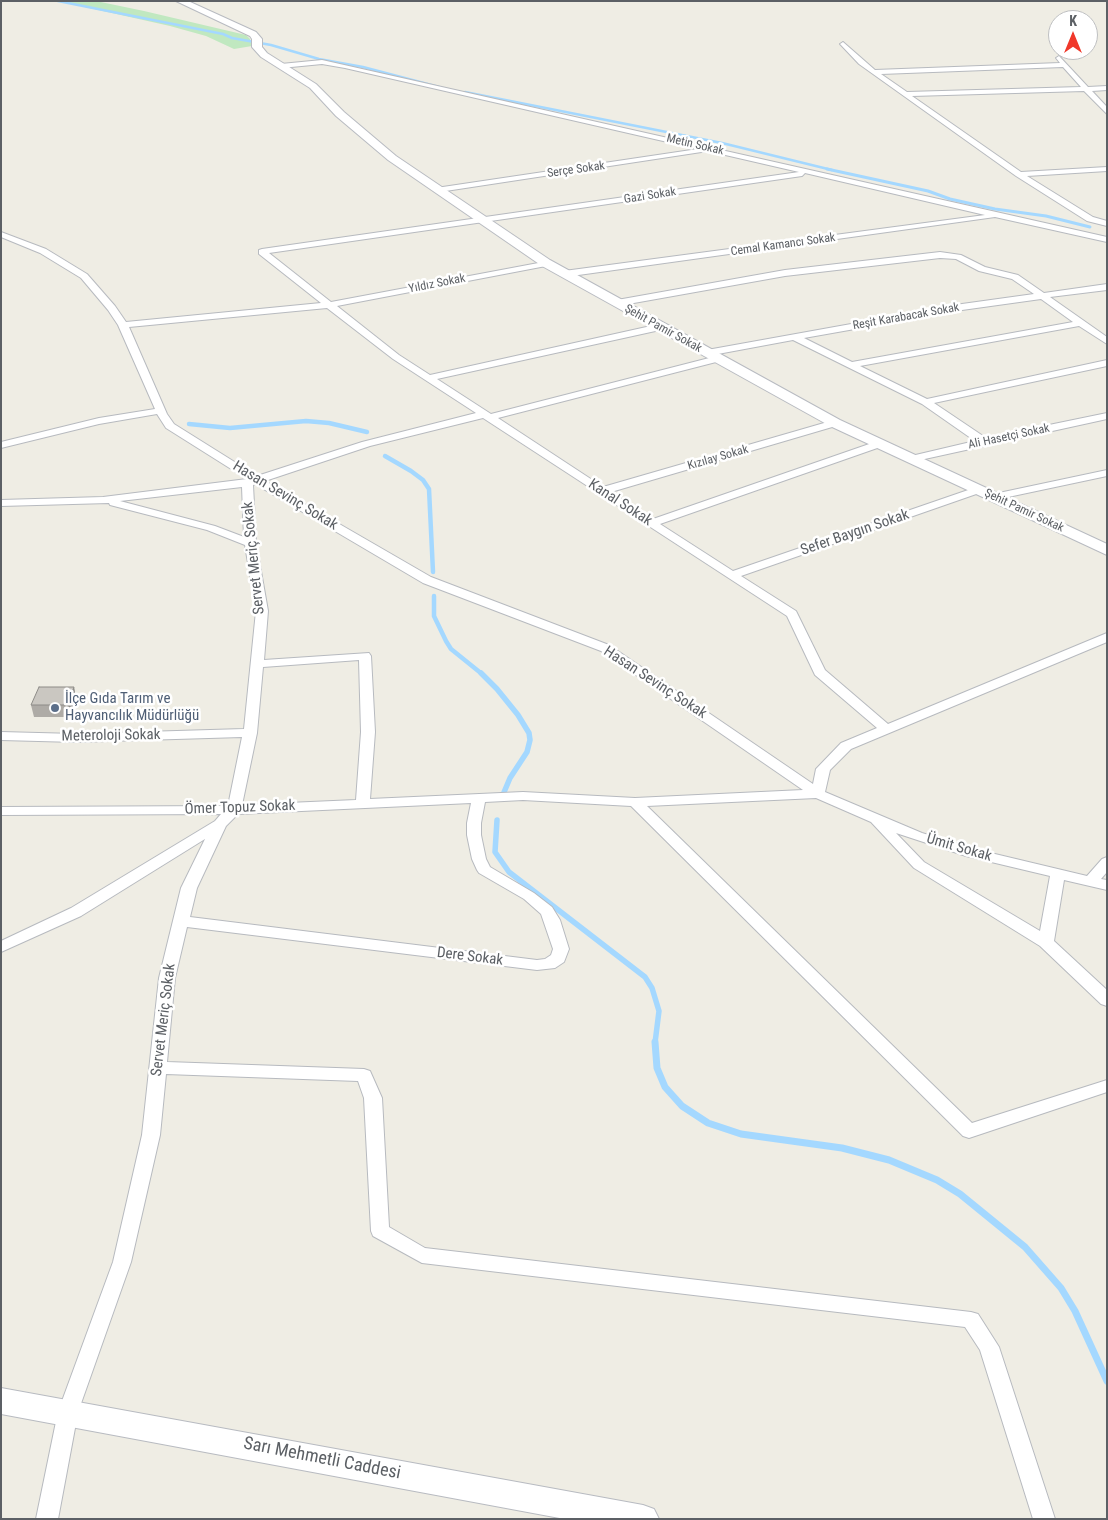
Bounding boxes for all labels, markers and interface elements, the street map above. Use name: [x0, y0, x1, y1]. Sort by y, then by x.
north arrow: [1048, 10, 1098, 60]
text: K: [1069, 13, 1077, 29]
street label: Metin Sokak: [665, 131, 725, 159]
street label: Serçe Sokak: [546, 159, 606, 181]
street label: Gazi Sokak: [623, 185, 677, 207]
street label: Cemal Kamancı Sokak: [730, 231, 836, 259]
street label: Yıldız Sokak: [407, 271, 467, 297]
street label: Reşit Karabacak Sokak: [852, 301, 960, 333]
street label: Şehit Pamir Sokak: [622, 302, 704, 356]
street label: Ali Hasetçi Sokak: [967, 421, 1051, 453]
street label: Kızılay Sokak: [686, 442, 750, 474]
street label: Hasan Sevinç Sokak: [229, 458, 341, 534]
street label: Kanal Sokak: [585, 476, 655, 530]
street label: Şehit Pamir Sokak: [982, 486, 1066, 536]
street label: Servet Meriç Sokak: [239, 501, 269, 615]
street label: Sefer Baygın Sokak: [798, 506, 912, 560]
street label: Hasan Sevinç Sokak: [600, 643, 710, 723]
place label: İlçe Gıda Tarım ve Hayvancılık Müdürlüğü: [65, 690, 199, 725]
marker: İlçe Gıda Tarım ve Hayvancılık Müdürlüğü: [49, 702, 61, 714]
street label: Meteroloji Sokak: [61, 726, 161, 746]
street label: Ömer Topuz Sokak: [184, 797, 296, 819]
street label: Ümit Sokak: [924, 830, 994, 866]
street label: Dere Sokak: [436, 944, 504, 970]
street label: Servet Meriç Sokak: [148, 963, 180, 1077]
street label: Sarı Mehmetli Caddesi: [242, 1433, 402, 1485]

